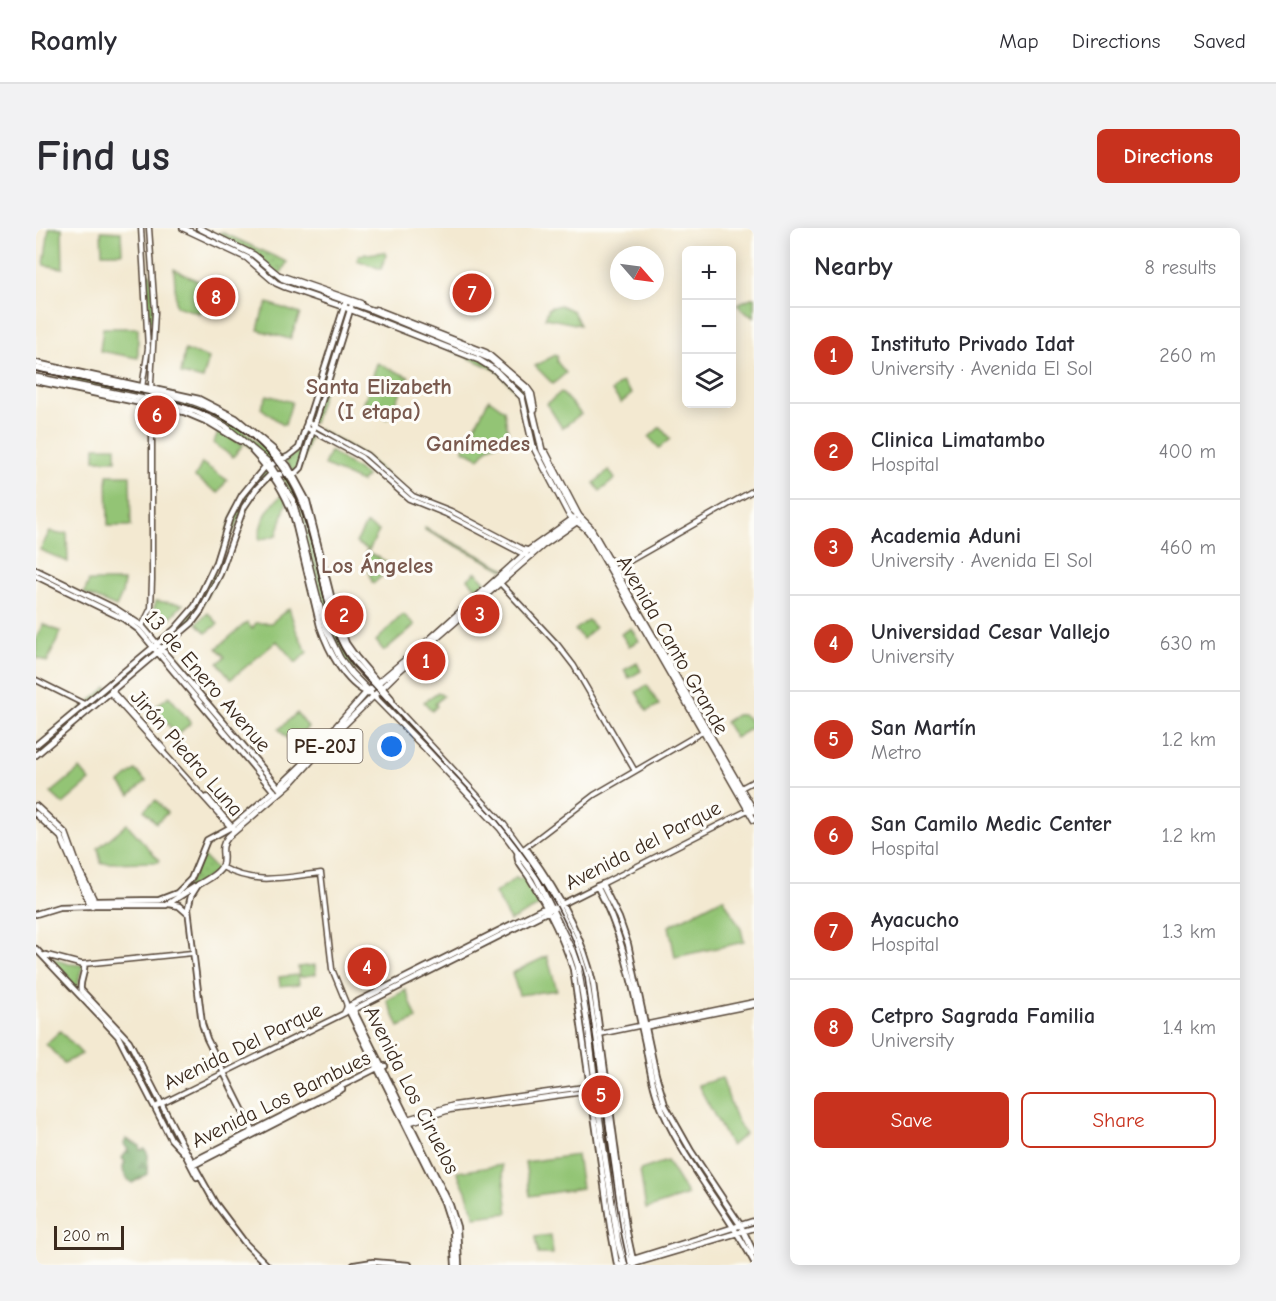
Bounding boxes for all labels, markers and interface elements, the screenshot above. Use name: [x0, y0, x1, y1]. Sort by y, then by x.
text: Roamly: [30, 25, 117, 57]
text: Map: [999, 29, 1039, 53]
text: Directions: [1072, 29, 1161, 53]
text: Saved: [1194, 29, 1246, 53]
button: Directions: [1097, 129, 1240, 183]
text: Find us: [36, 132, 170, 181]
north arrow: [610, 246, 664, 300]
map controls: [682, 246, 736, 408]
button: +: [682, 246, 736, 300]
text: Nearby: [814, 252, 893, 282]
text: 8 results: [1144, 256, 1216, 279]
pin: 7: [452, 270, 492, 316]
pin: 8: [196, 274, 236, 320]
button: −: [682, 300, 736, 354]
text: Instituto Privado Idat: [871, 331, 1074, 357]
text: 1: [830, 344, 837, 367]
text: 260 m: [1159, 344, 1216, 367]
button: layers: [682, 354, 736, 408]
text: University · Avenida El Sol: [871, 357, 1093, 380]
district label: Santa Elizabeth (I etapa): [306, 374, 452, 425]
pin: 6: [138, 392, 176, 438]
text: Clinica Limatambo: [871, 427, 1045, 453]
district label: Ganímedes: [426, 431, 530, 457]
text: 2: [829, 440, 838, 463]
text: 400 m: [1159, 440, 1216, 463]
text: Hospital: [871, 453, 939, 476]
text: Academia Aduni: [871, 523, 1021, 549]
text: 3: [829, 536, 838, 559]
text: 460 m: [1160, 536, 1216, 559]
text: University · Avenida El Sol: [871, 549, 1093, 572]
street label: Avenida Canto Grande: [612, 551, 734, 739]
district label: Los Ángeles: [321, 552, 433, 579]
pin: 2: [324, 592, 364, 638]
pin: 3: [460, 592, 500, 636]
street label: 13 de Enero Avenue: [140, 605, 276, 757]
text: Universidad Cesar Vallejo: [871, 619, 1110, 645]
text: 4: [829, 632, 838, 655]
text: 630 m: [1160, 632, 1216, 655]
pin: 1: [406, 638, 446, 684]
text: University: [871, 645, 954, 668]
street label: Jirón Piedra Luna: [126, 685, 248, 821]
text: San Martín: [871, 715, 976, 741]
text: 5: [828, 728, 839, 751]
text: 1.2 km: [1162, 728, 1216, 751]
road number: PE-20J: [288, 729, 362, 763]
your location: [377, 732, 406, 761]
text: Metro: [871, 741, 922, 764]
street label: Avenida del Parque: [561, 795, 725, 895]
text: San Camilo Medic Center: [871, 811, 1111, 837]
text: 6: [828, 824, 839, 847]
text: 1.2 km: [1162, 824, 1216, 847]
text: Hospital: [871, 837, 939, 860]
text: Ayacucho: [871, 907, 959, 933]
text: 7: [829, 920, 838, 943]
text: 1.3 km: [1162, 920, 1216, 943]
text: Hospital: [871, 933, 939, 956]
pin: 4: [348, 944, 386, 990]
street label: Avenida Del Parque: [160, 997, 326, 1095]
street label: Avenida Los Ciruelos: [359, 1002, 465, 1178]
text: Cetpro Sagrada Familia: [871, 1003, 1095, 1029]
text: 8: [828, 1016, 839, 1039]
text: 1.4 km: [1162, 1016, 1216, 1039]
text: University: [871, 1029, 954, 1052]
street label: Avenida Los Bambues: [188, 1045, 374, 1153]
pin: 5: [582, 1072, 620, 1118]
button: Save: [814, 1092, 1009, 1148]
button: Share: [1021, 1092, 1216, 1148]
scale bar: [54, 1223, 124, 1250]
text: 200 m: [63, 1227, 109, 1245]

